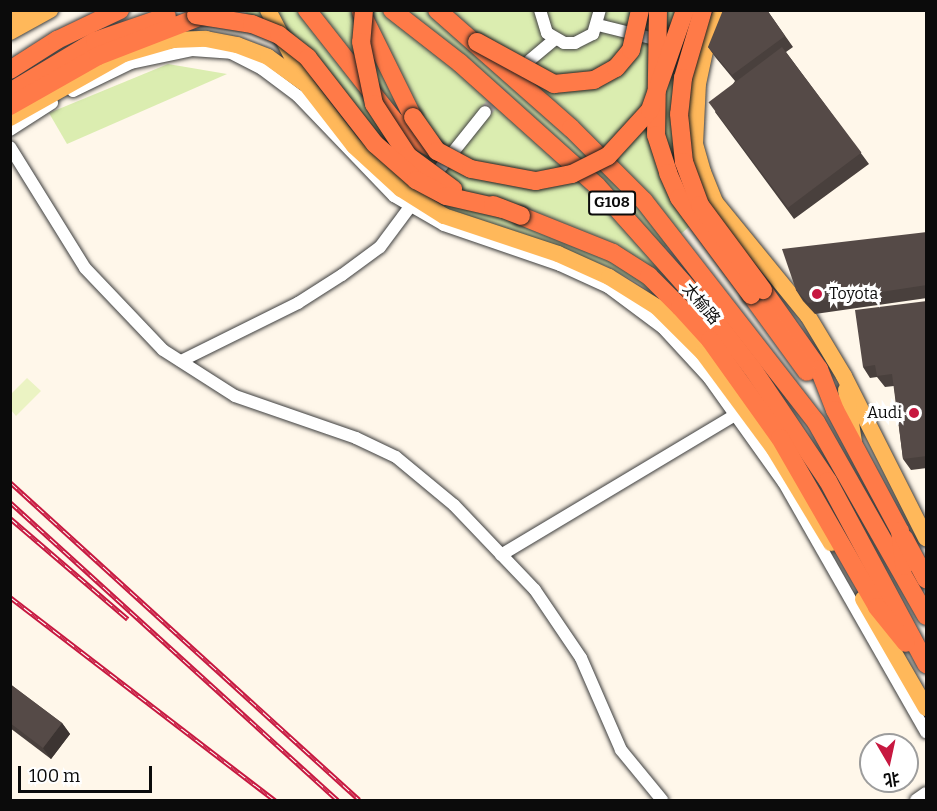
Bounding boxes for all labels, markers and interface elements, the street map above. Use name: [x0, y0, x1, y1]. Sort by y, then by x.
road number: G108: [588, 191, 636, 215]
street label: 太榆路: [678, 279, 724, 329]
place label: Toyota: [829, 284, 878, 304]
marker: Toyota: [810, 287, 824, 301]
place label: Audi: [867, 403, 902, 423]
marker: Audi: [907, 406, 921, 420]
north arrow: [859, 733, 919, 793]
scale bar: [21, 754, 154, 792]
text: 100 m: [29, 765, 80, 787]
text: 北: [882, 769, 901, 790]

